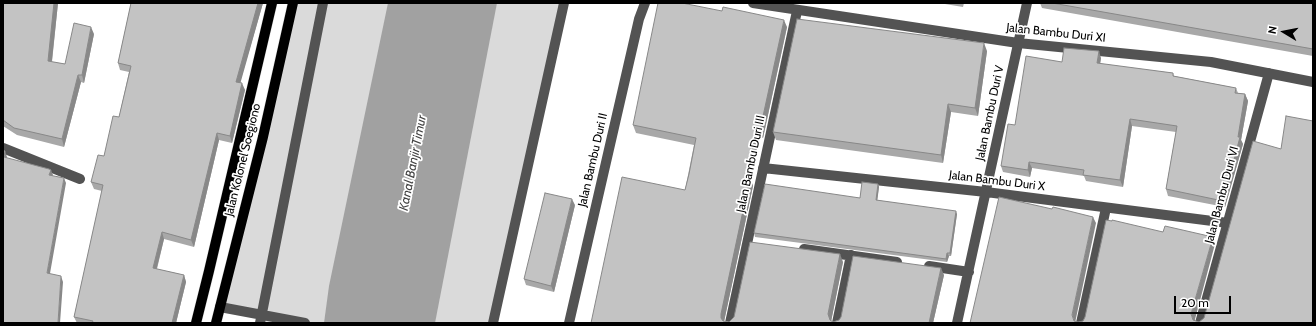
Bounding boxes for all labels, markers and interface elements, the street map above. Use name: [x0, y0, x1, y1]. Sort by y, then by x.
north arrow: [1264, 12, 1304, 52]
street label: Jalan Bambu Duri XI: [1006, 21, 1106, 45]
text: N: [1265, 25, 1280, 35]
street label: Jalan Bambu Duri V: [973, 64, 1007, 162]
street label: Jalan Kolonel Soegiono: [222, 102, 264, 218]
street label: Jalan Bambu Duri II: [575, 112, 611, 208]
water label: Kanal Banjir Timur: [396, 114, 430, 212]
street label: Jalan Bambu Duri III: [734, 114, 768, 214]
street label: Jalan Bambu Duri VI: [1202, 145, 1242, 245]
street label: Jalan Bambu Duri X: [948, 168, 1046, 194]
scale bar: [1176, 288, 1233, 314]
text: 20 m: [1181, 295, 1209, 310]

